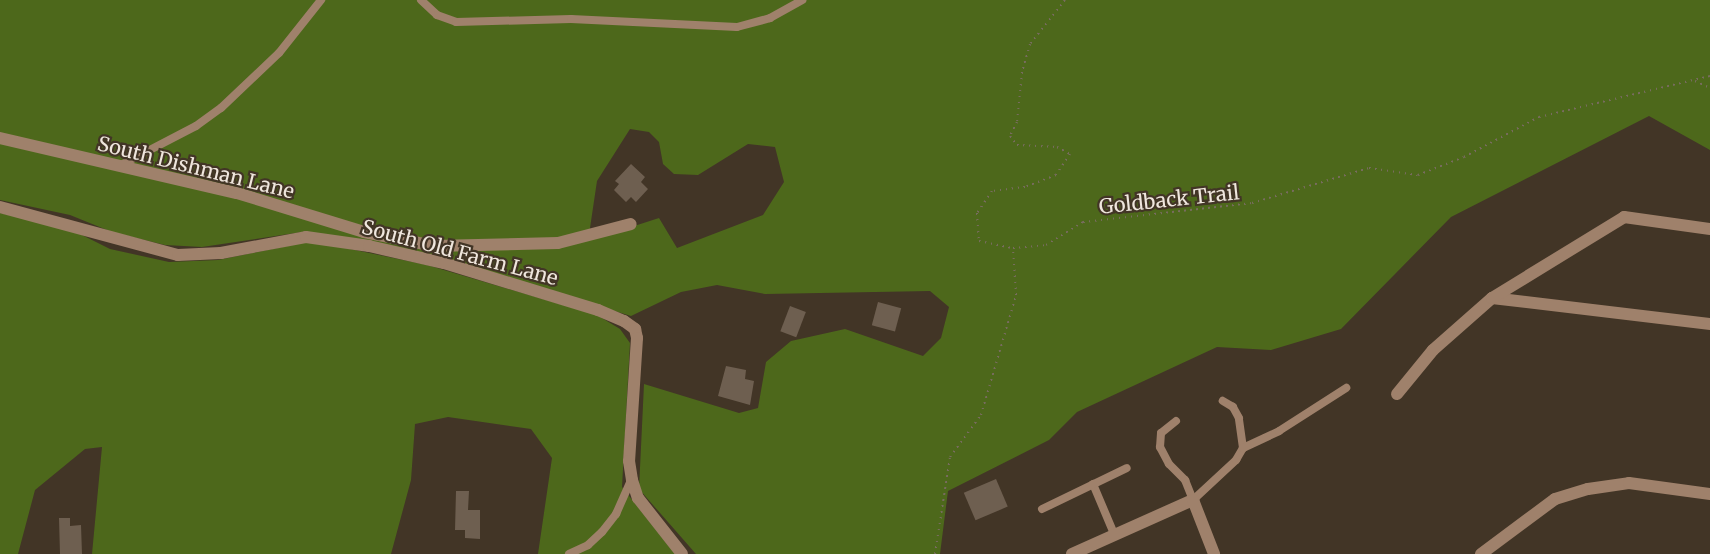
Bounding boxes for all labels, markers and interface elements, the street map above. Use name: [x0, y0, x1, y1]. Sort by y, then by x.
street label: South Dishman Lane: [95, 131, 297, 203]
street label: Goldback Trail: [1098, 180, 1240, 218]
street label: South Old Farm Lane: [359, 214, 561, 290]

